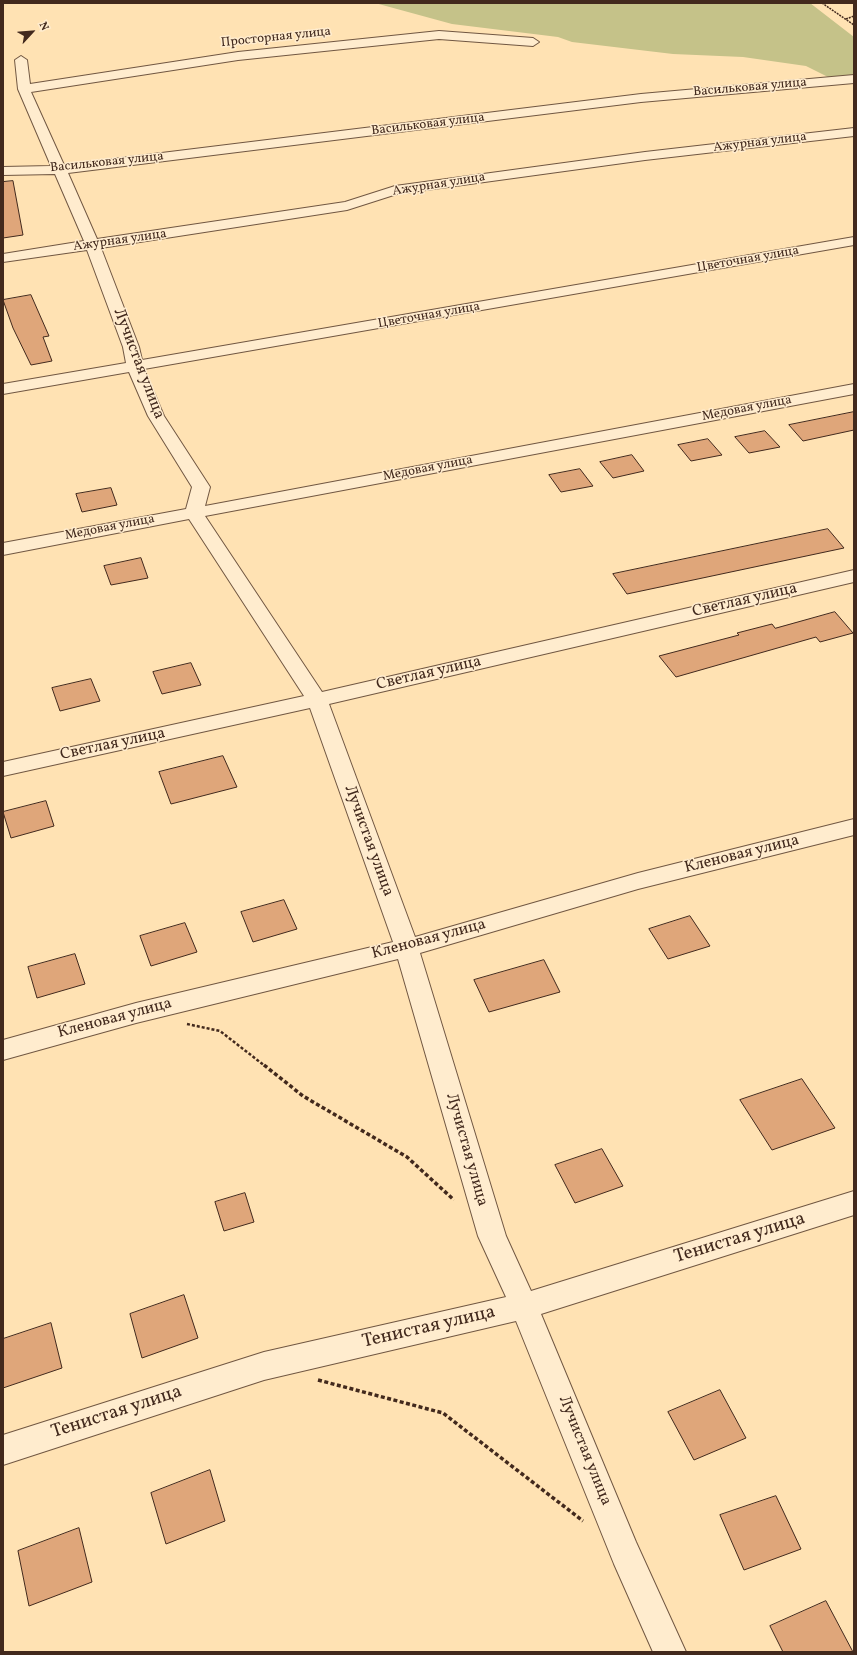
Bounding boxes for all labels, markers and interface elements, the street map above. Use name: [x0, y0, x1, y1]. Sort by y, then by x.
north arrow: [12, 12, 52, 52]
text: N: [35, 20, 52, 33]
street label: Просторная улица: [220, 24, 332, 52]
street label: Васильковая улица: [693, 75, 807, 101]
street label: Васильковая улица: [370, 110, 486, 140]
street label: Ажурная улица: [712, 130, 808, 156]
street label: Васильковая улица: [50, 149, 164, 177]
street label: Ажурная улица: [391, 170, 487, 200]
street label: Ажурная улица: [72, 227, 168, 255]
street label: Цветочная улица: [696, 243, 800, 277]
street label: Цветочная улица: [377, 299, 481, 333]
street label: Лучистая улица: [108, 306, 168, 422]
street label: Медовая улица: [701, 393, 793, 425]
street label: Медовая улица: [382, 453, 474, 485]
street label: Медовая улица: [64, 512, 156, 544]
street label: Светлая улица: [691, 580, 799, 622]
street label: Светлая улица: [375, 653, 483, 695]
street label: Светлая улица: [59, 725, 167, 765]
street label: Лучистая улица: [339, 783, 397, 899]
street label: Кленовая улица: [683, 831, 801, 879]
street label: Кленовая улица: [370, 916, 488, 964]
street label: Кленовая улица: [56, 995, 174, 1043]
street label: Лучистая улица: [441, 1091, 491, 1209]
street label: Тенистая улица: [672, 1208, 808, 1270]
street label: Тенистая улица: [360, 1302, 498, 1354]
street label: Тенистая улица: [49, 1381, 185, 1445]
street label: Лучистая улица: [553, 1393, 615, 1509]

